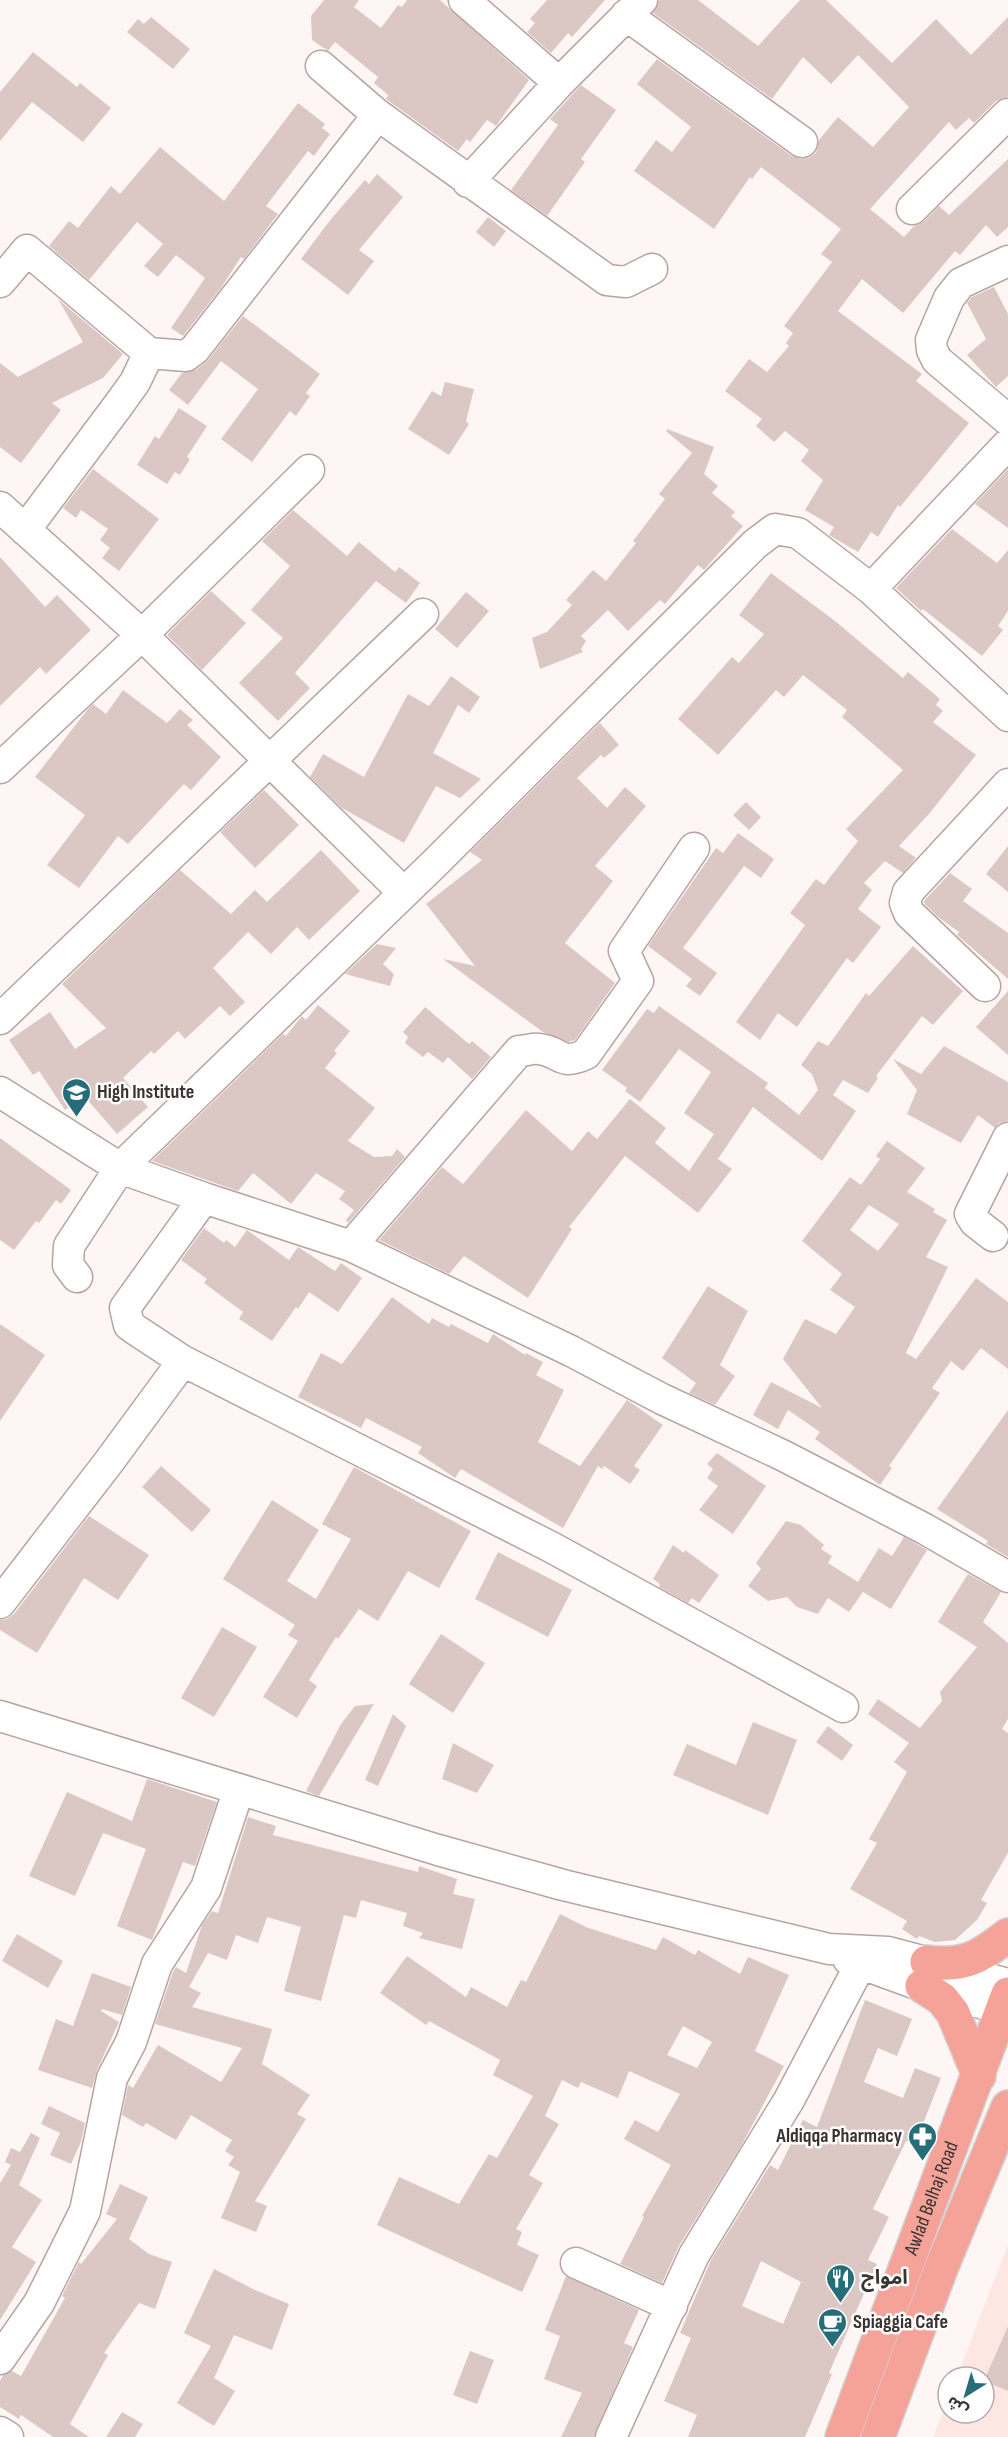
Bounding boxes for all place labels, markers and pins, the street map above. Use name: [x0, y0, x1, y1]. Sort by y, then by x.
school or university icon: High Institute: [60, 1076, 92, 1118]
place label: High Institute: [97, 1080, 194, 1104]
pharmacy icon: Aldiqqa Pharmacy: [907, 2120, 939, 2162]
place label: Aldiqqa Pharmacy: [775, 2124, 903, 2148]
restaurant icon: امواج: [824, 2262, 856, 2304]
place label: امواج: [861, 2266, 908, 2292]
cafe icon: Spiaggia Cafe: [816, 2306, 848, 2348]
place label: Spiaggia Cafe: [853, 2310, 948, 2334]

